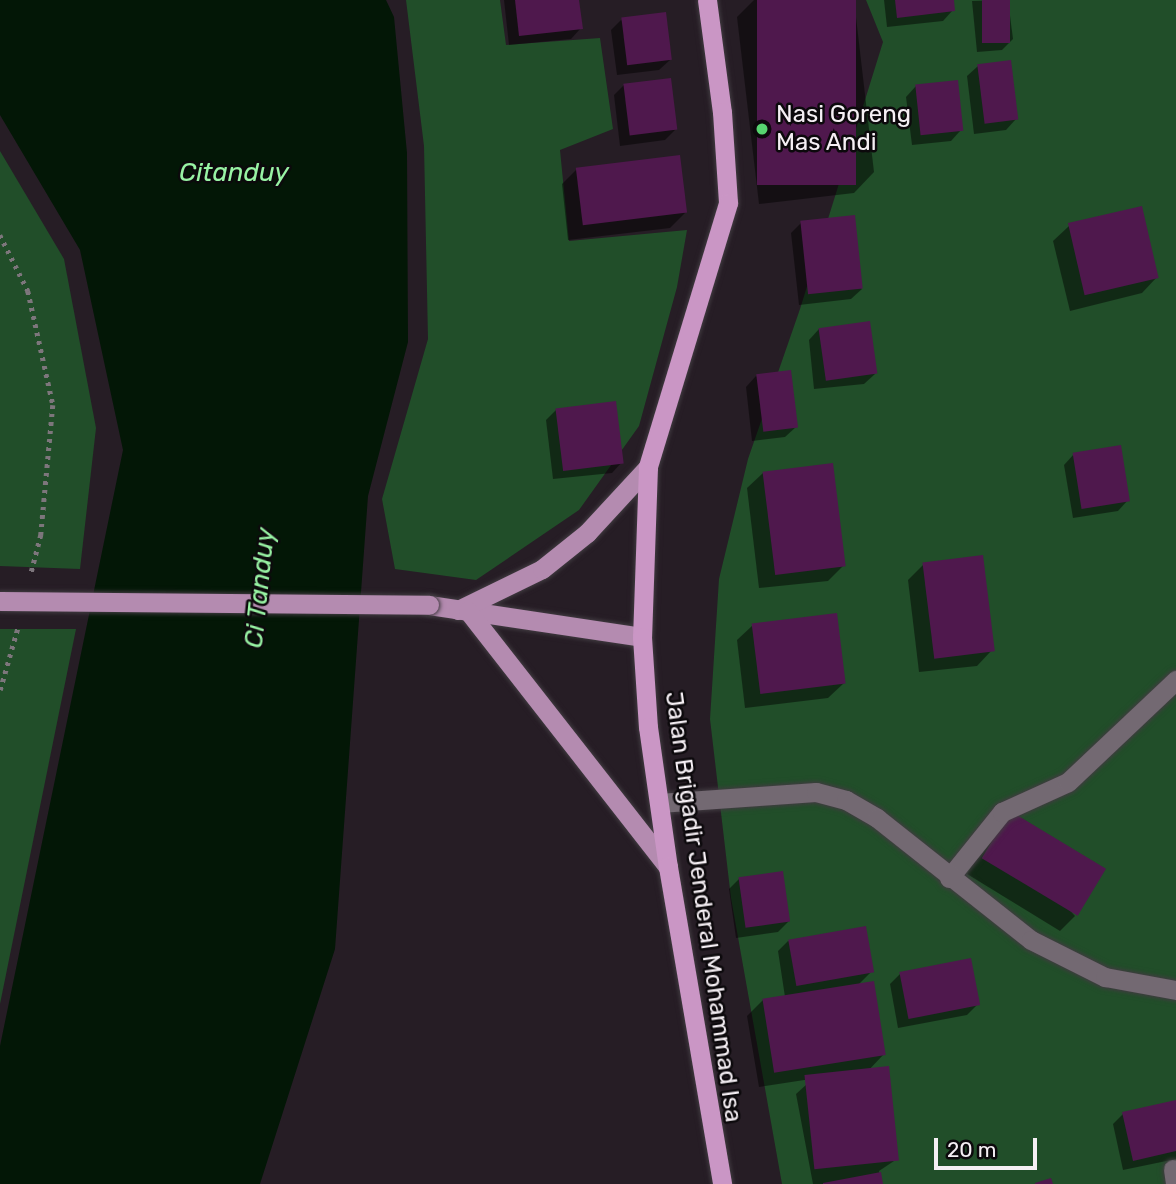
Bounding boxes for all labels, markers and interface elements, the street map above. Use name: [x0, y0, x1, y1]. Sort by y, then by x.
place label: Nasi Goreng Mas Andi: [776, 101, 911, 157]
marker: Nasi Goreng Mas Andi: [754, 121, 770, 137]
water label: Citanduy: [179, 157, 289, 189]
water label: Ci Tanduy: [238, 526, 282, 650]
street label: Jalan Brigadir Jenderal Mohammad Isa: [658, 690, 748, 1124]
scale bar: [938, 1124, 1041, 1168]
text: 20 m: [947, 1137, 996, 1162]

